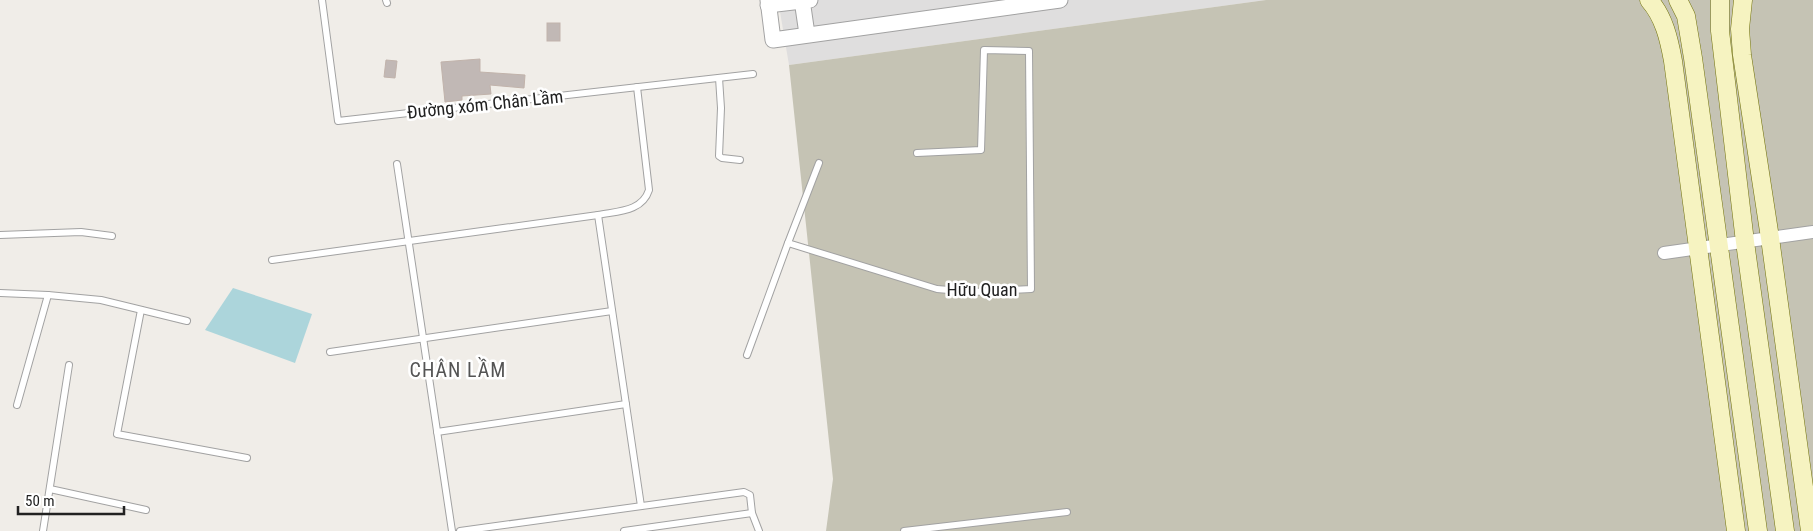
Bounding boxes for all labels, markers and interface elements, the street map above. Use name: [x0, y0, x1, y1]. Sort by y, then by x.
street label: Đường xóm Chân Lầm: [406, 85, 564, 123]
street label: Hữu Quan: [947, 279, 1017, 300]
district label: CHÂN LẦM: [410, 357, 506, 382]
scale bar: [18, 484, 124, 516]
text: 50 m: [25, 492, 55, 510]

